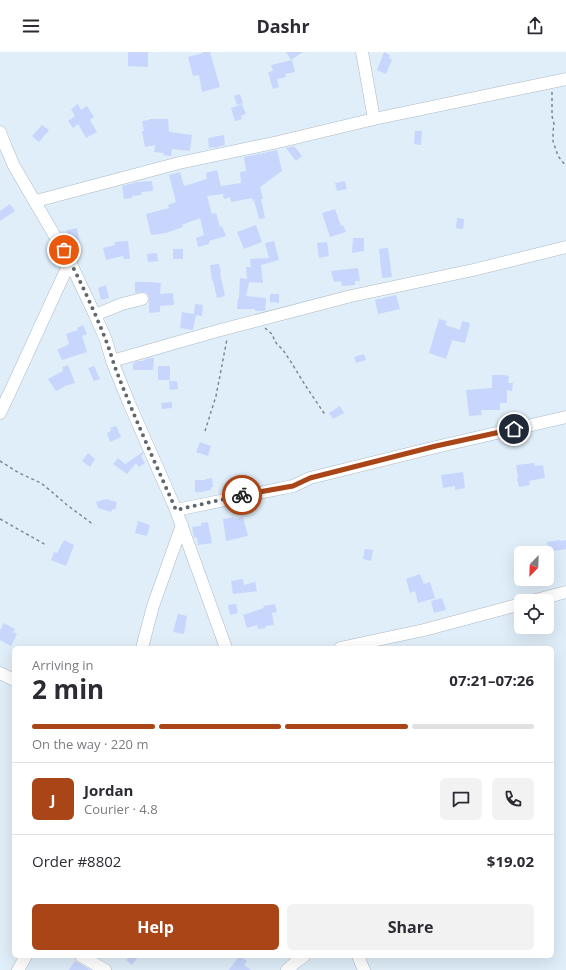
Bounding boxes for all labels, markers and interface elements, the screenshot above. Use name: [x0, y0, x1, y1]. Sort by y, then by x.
text: Dashr: [256, 14, 310, 38]
icon: menu: [20, 15, 42, 37]
icon: share: [524, 15, 546, 37]
pin: [47, 233, 81, 267]
icon: bag: [53, 239, 75, 261]
pin: [497, 412, 531, 446]
icon: home: [503, 418, 525, 440]
courier: [222, 475, 262, 515]
icon: bike: [231, 484, 253, 506]
north arrow: [514, 546, 554, 586]
map controls: [514, 546, 554, 634]
button: locate: [514, 594, 554, 634]
text: Arriving in: [32, 656, 94, 674]
text: 07:21–07:26: [449, 670, 534, 690]
text: 2 min: [32, 671, 104, 707]
text: On the way · 220 m: [32, 735, 148, 753]
button: chat: [440, 778, 482, 820]
button: phone: [492, 778, 534, 820]
text: Jordan: [84, 780, 133, 800]
text: J: [51, 789, 55, 809]
text: Courier · 4.8: [84, 800, 158, 818]
text: Order #8802: [32, 851, 121, 871]
text: $19.02: [487, 851, 534, 871]
button: Help: [32, 904, 279, 950]
button: Share: [287, 904, 534, 950]

